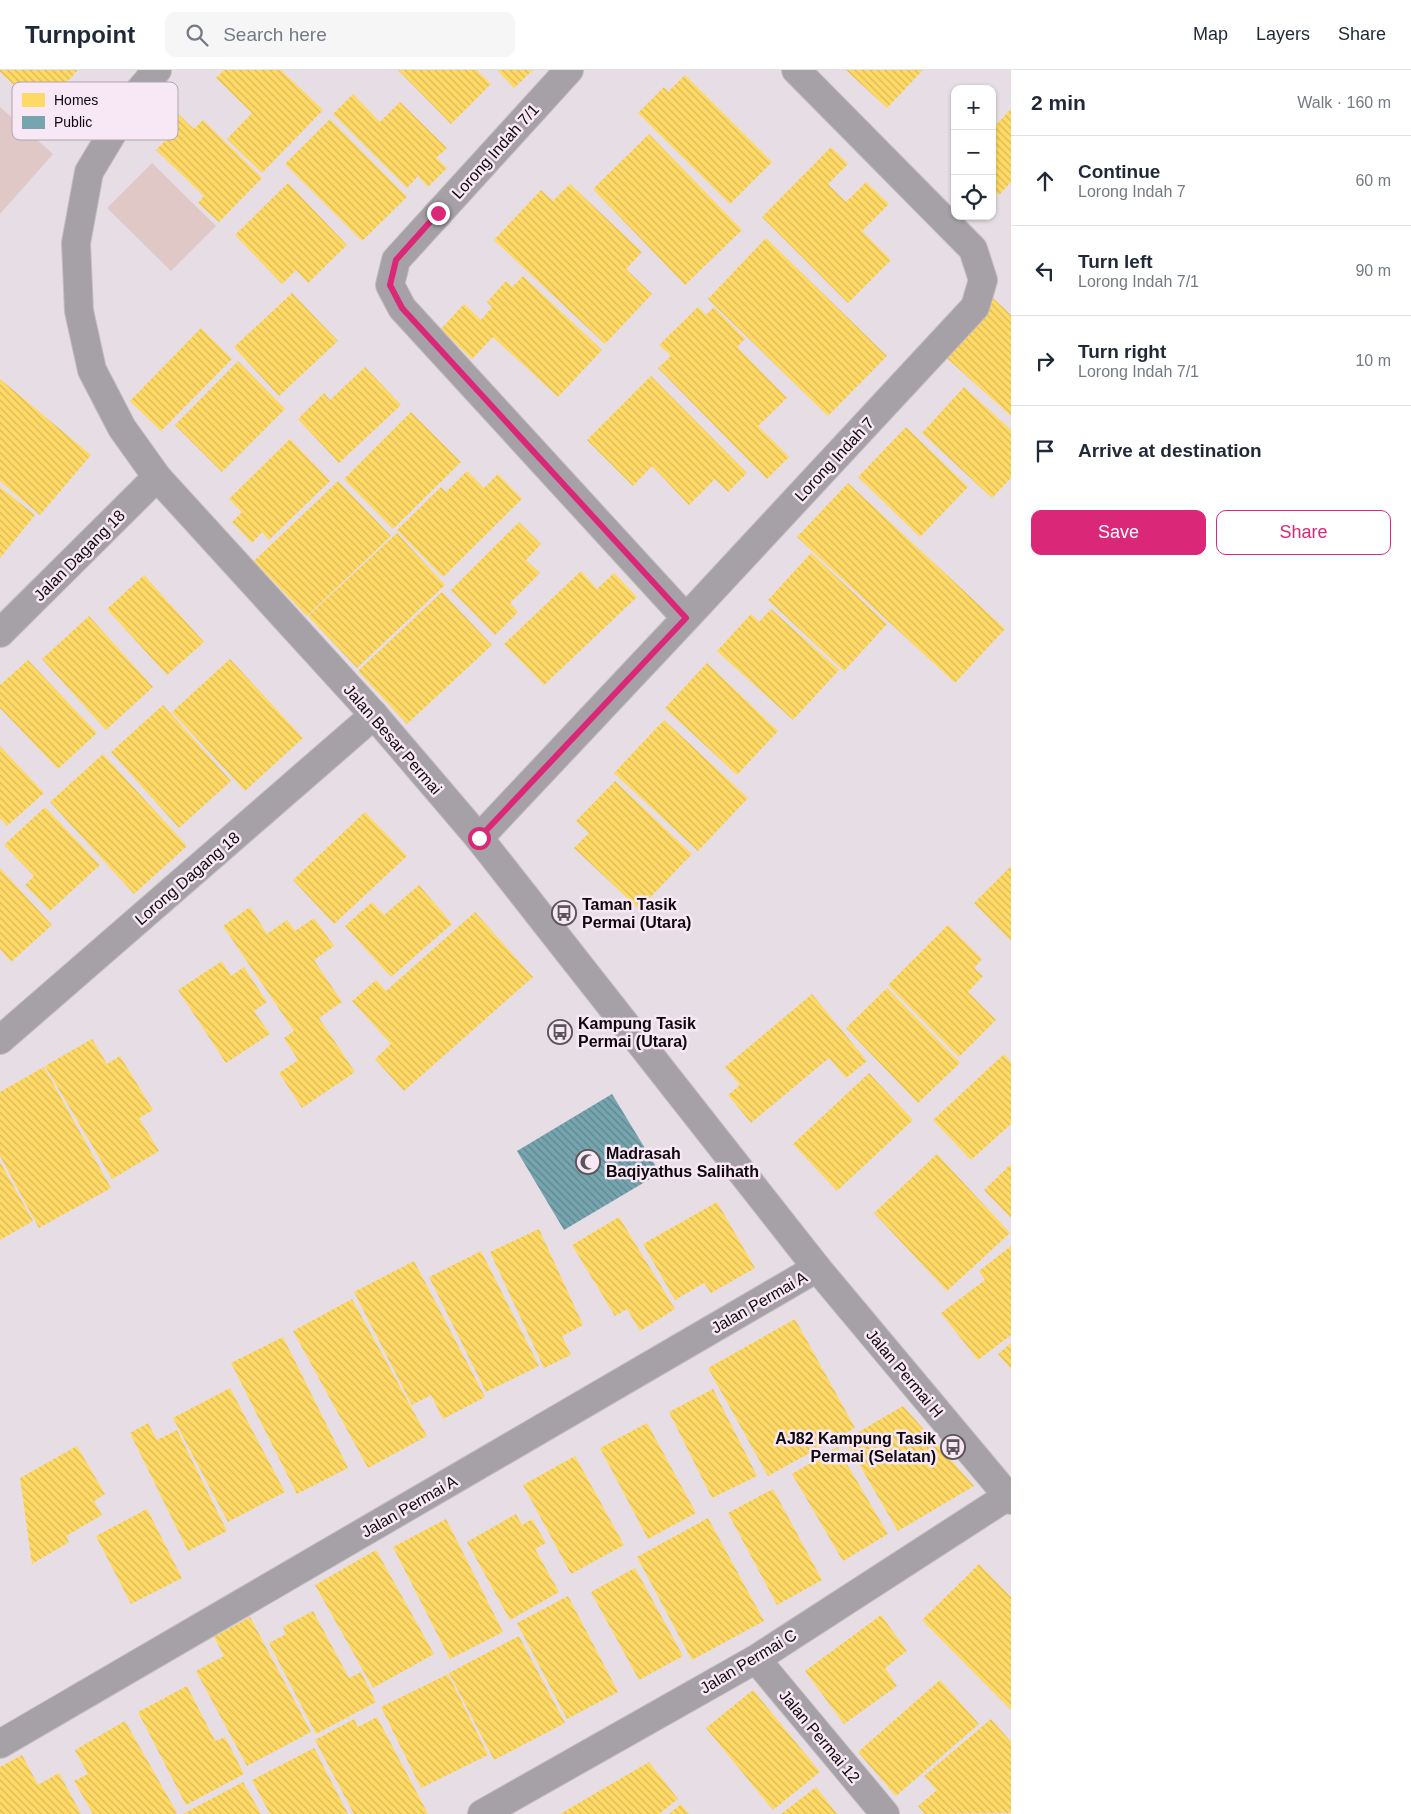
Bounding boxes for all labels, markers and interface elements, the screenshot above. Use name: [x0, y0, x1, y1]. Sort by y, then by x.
search box: [165, 12, 515, 57]
text: Turnpoint: [25, 21, 135, 48]
icon: search: [183, 21, 211, 49]
text: Search here: [223, 24, 327, 45]
text: Map: [1193, 24, 1228, 44]
text: Layers: [1256, 24, 1310, 44]
text: Share: [1338, 24, 1386, 44]
legend: [12, 82, 178, 140]
map controls: [951, 85, 996, 220]
button: +: [951, 85, 996, 130]
text: 2 min: [1031, 91, 1086, 114]
text: Homes: [54, 92, 98, 108]
text: Walk · 160 m: [1297, 94, 1391, 111]
street label: Lorong Indah 7/1: [449, 101, 542, 202]
text: Public: [54, 114, 92, 130]
button: −: [951, 130, 996, 175]
text: Continue: [1078, 161, 1160, 182]
icon: ahead: [1031, 167, 1059, 195]
text: 60 m: [1355, 172, 1391, 189]
button: locate: [951, 175, 996, 220]
text: Lorong Indah 7: [1078, 183, 1186, 200]
route end: [427, 202, 450, 225]
text: Turn left: [1078, 251, 1153, 272]
icon: left: [1031, 257, 1059, 285]
text: 90 m: [1355, 262, 1391, 279]
text: Lorong Indah 7/1: [1078, 273, 1199, 290]
text: Turn right: [1078, 341, 1166, 362]
icon: right: [1031, 347, 1059, 375]
text: 10 m: [1355, 352, 1391, 369]
text: Lorong Indah 7/1: [1078, 363, 1199, 380]
street label: Lorong Indah 7: [791, 414, 877, 505]
icon: arrive: [1031, 437, 1059, 465]
text: Arrive at destination: [1078, 440, 1262, 461]
street label: Jalan Dagang 18: [31, 506, 128, 604]
button: Save: [1031, 510, 1206, 555]
button: Share: [1216, 510, 1391, 555]
street label: Jalan Besar Permai: [340, 681, 445, 798]
route start: [468, 827, 491, 850]
street label: Lorong Dagang 18: [132, 828, 243, 928]
place label: Taman Tasik Permai (Utara): [582, 896, 691, 931]
bus stop icon: Taman Tasik Permai (Utara): [551, 900, 577, 926]
place label: Kampung Tasik Permai (Utara): [578, 1015, 696, 1050]
bus stop icon: Kampung Tasik Permai (Utara): [547, 1019, 573, 1045]
place label: Madrasah Baqiyathus Salihath: [606, 1145, 759, 1180]
mosque icon: Madrasah Baqiyathus Salihath: [575, 1149, 601, 1175]
street label: Jalan Permai A: [708, 1268, 810, 1337]
street label: Jalan Permai H: [863, 1326, 946, 1421]
place label: AJ82 Kampung Tasik Permai (Selatan): [775, 1430, 936, 1465]
bus stop icon: AJ82 Kampung Tasik Permai (Selatan): [940, 1434, 966, 1460]
street label: Jalan Permai A: [358, 1472, 460, 1541]
street label: Jalan Permai C: [697, 1626, 800, 1697]
street label: Jalan Permai 12: [776, 1687, 863, 1786]

